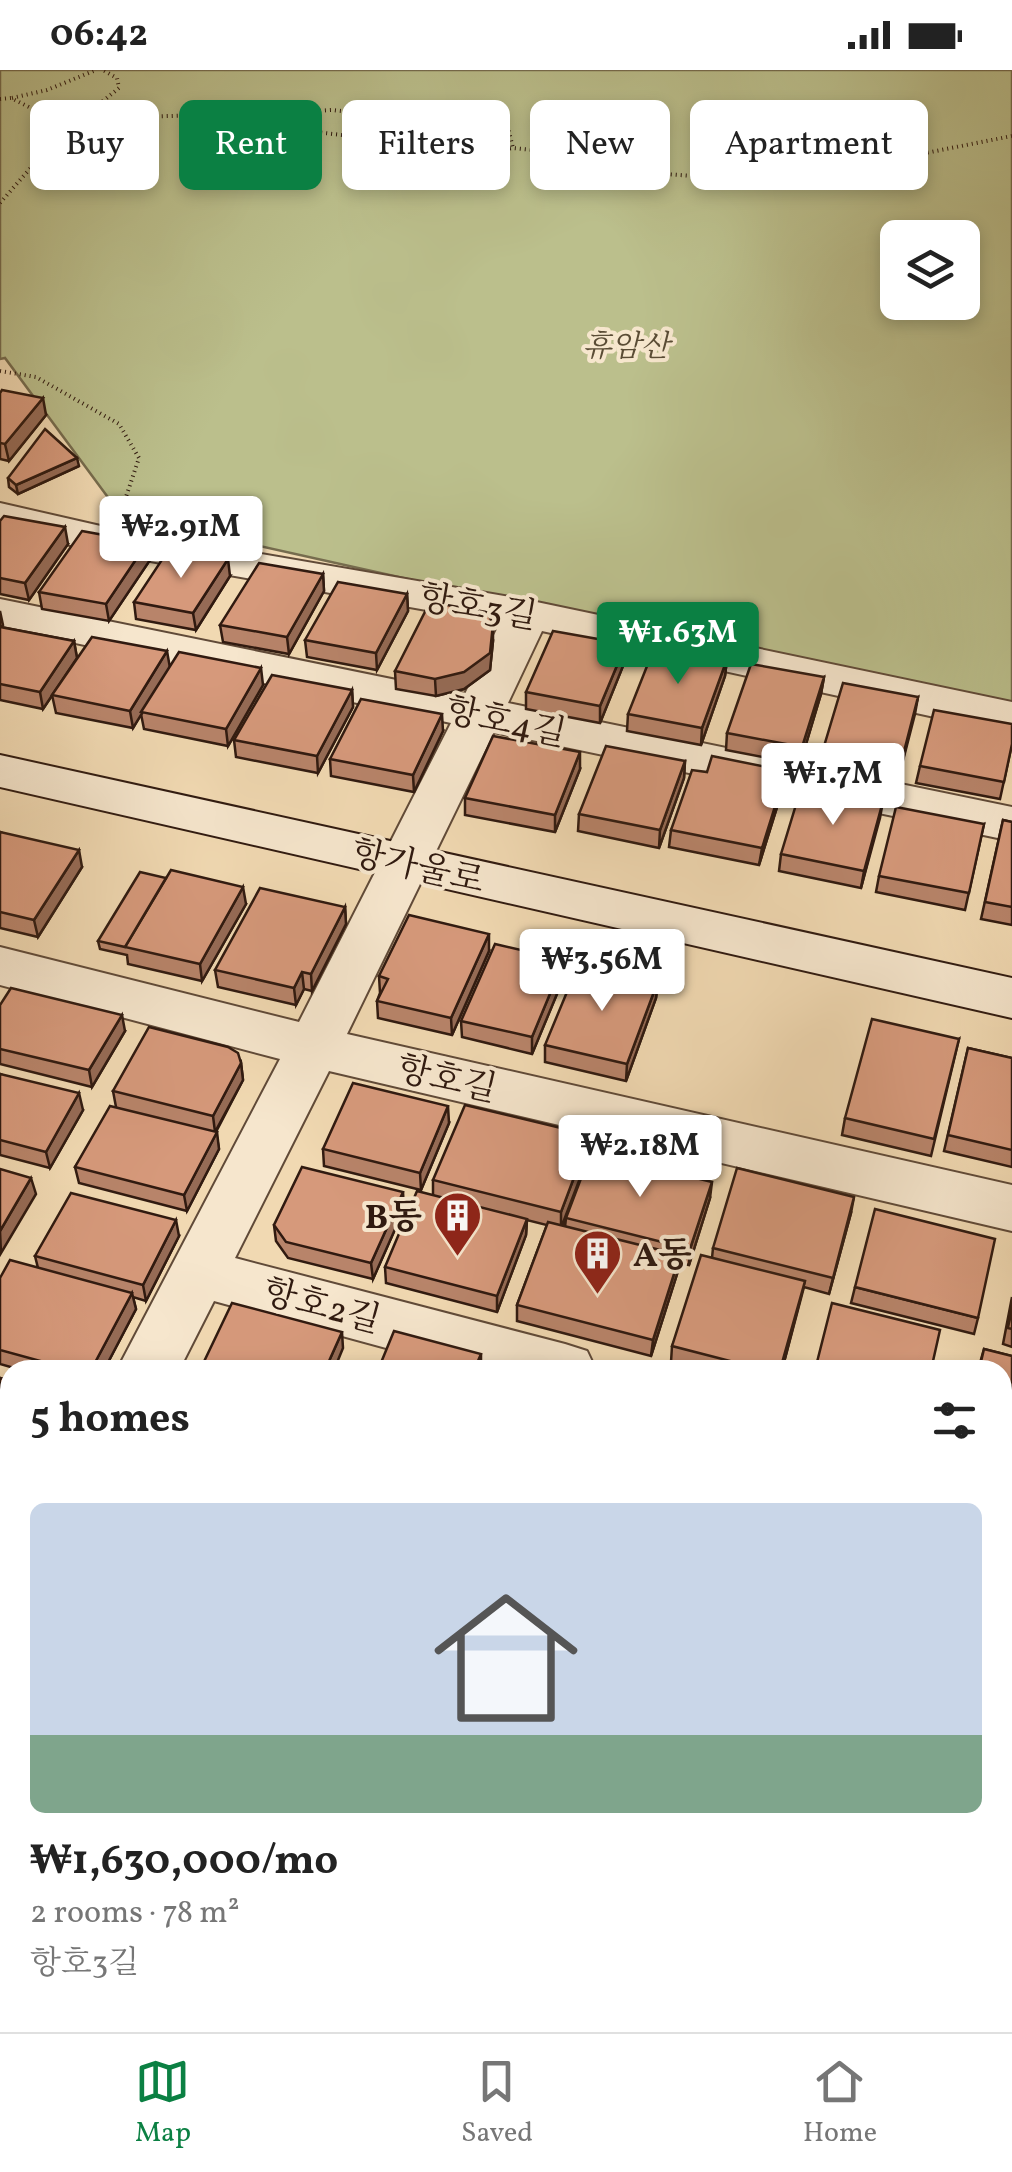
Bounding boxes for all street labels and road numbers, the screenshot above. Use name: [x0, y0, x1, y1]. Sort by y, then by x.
street label: 항호3길: [415, 575, 540, 643]
street label: 항호4길: [441, 688, 570, 760]
street label: 항가울로: [346, 830, 489, 908]
street label: 항호길: [392, 1046, 501, 1116]
street label: 항호2길: [257, 1269, 386, 1347]

